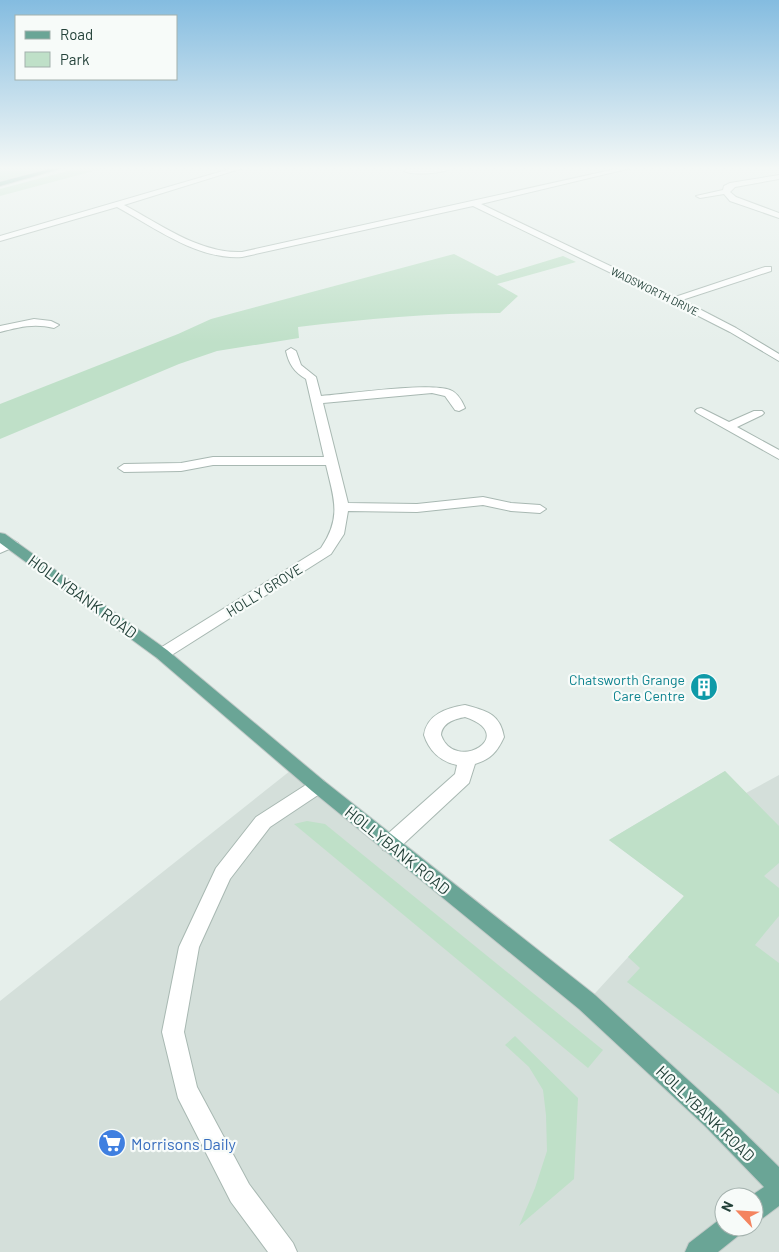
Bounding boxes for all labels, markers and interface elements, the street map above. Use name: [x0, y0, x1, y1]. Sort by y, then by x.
legend: [15, 15, 178, 80]
text: Road: [60, 25, 93, 43]
text: Park: [60, 50, 90, 68]
street label: WADSWORTH DRIVE: [609, 264, 701, 318]
street label: HOLLYBANK ROAD: [25, 550, 141, 642]
street label: HOLLY GROVE: [223, 560, 305, 620]
place label: Chatsworth Grange Care Centre: [569, 671, 685, 704]
building icon: Chatsworth Grange Care Centre: [689, 672, 719, 702]
street label: HOLLYBANK ROAD: [342, 802, 454, 898]
street label: HOLLYBANK ROAD: [653, 1061, 759, 1165]
supermarket icon: Morrisons Daily: [97, 1128, 127, 1158]
place label: Morrisons Daily: [131, 1134, 237, 1153]
north arrow: [714, 1187, 764, 1237]
text: N: [717, 1198, 736, 1214]

